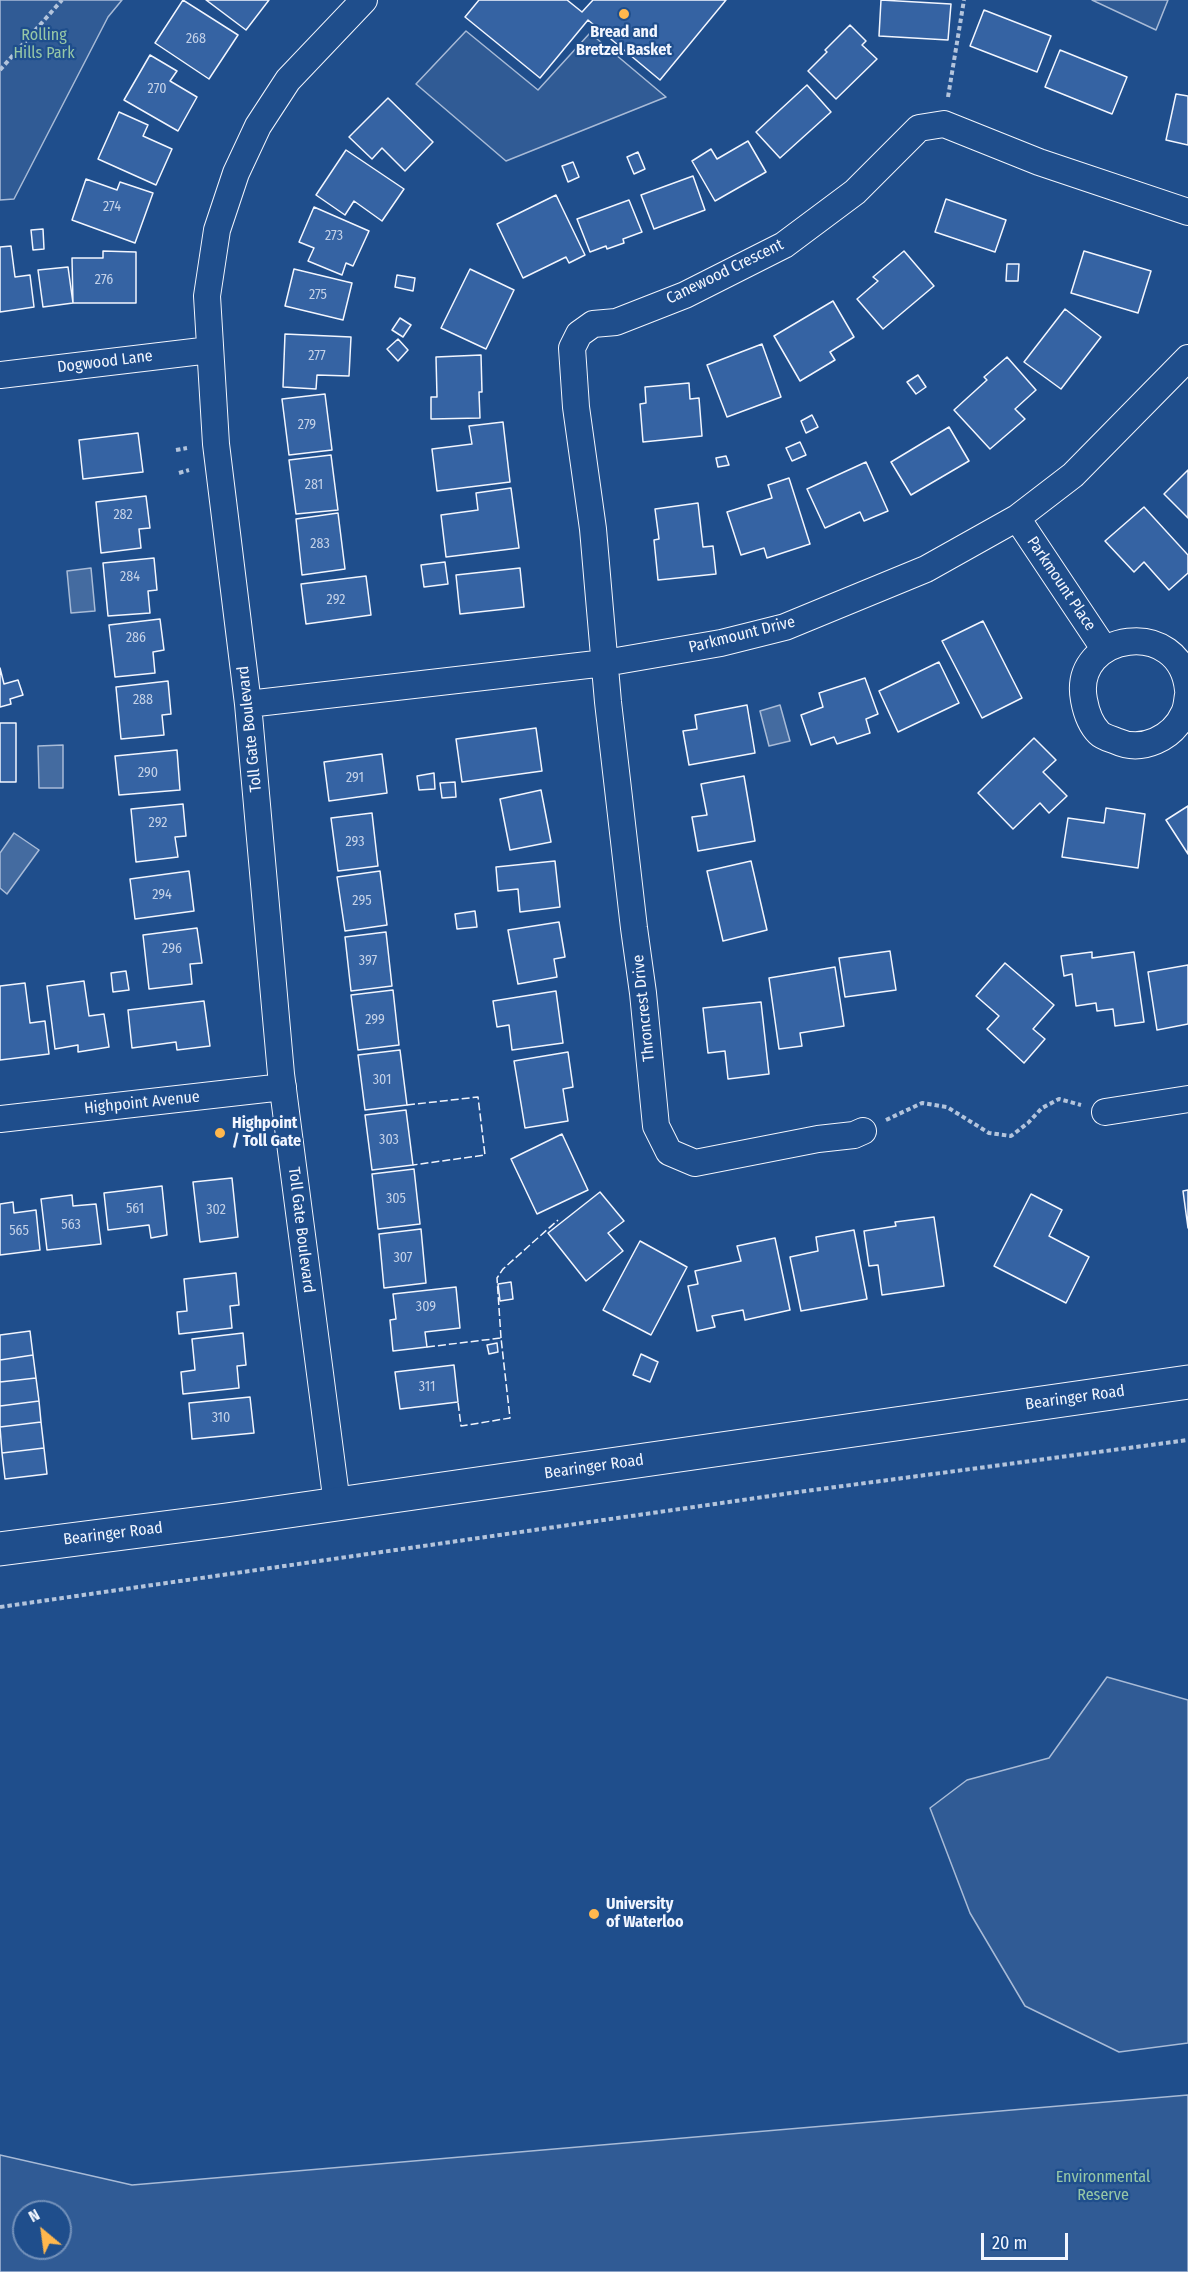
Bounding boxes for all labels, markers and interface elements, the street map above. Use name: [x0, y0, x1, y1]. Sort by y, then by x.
marker: Bread and Bretzel Basket: [617, 7, 631, 21]
place label: Bread and Bretzel Basket: [576, 23, 672, 61]
park label: Rolling Hills Park: [13, 26, 75, 64]
house number: 268: [186, 31, 206, 47]
house number: 270: [148, 81, 166, 97]
house number: 274: [103, 199, 121, 215]
house number: 273: [325, 228, 343, 244]
street label: Canewood Crescent: [663, 235, 787, 309]
house number: 276: [95, 272, 113, 288]
house number: 275: [309, 287, 327, 303]
street label: Dogwood Lane: [56, 347, 154, 377]
house number: 277: [308, 348, 326, 364]
house number: 279: [298, 417, 316, 433]
house number: 281: [305, 477, 323, 493]
house number: 282: [113, 507, 133, 523]
street label: Parkmount Place: [1022, 533, 1100, 635]
house number: 283: [310, 536, 330, 552]
house number: 284: [120, 569, 140, 585]
house number: 292: [327, 592, 345, 608]
street label: Parkmount Drive: [687, 613, 797, 657]
house number: 286: [126, 630, 146, 646]
street label: Toll Gate Boulevard: [234, 665, 266, 793]
house number: 288: [133, 692, 153, 708]
house number: 290: [138, 765, 158, 781]
house number: 291: [346, 770, 364, 786]
house number: 292: [149, 815, 167, 831]
house number: 293: [346, 834, 364, 850]
house number: 294: [152, 887, 172, 903]
house number: 295: [352, 893, 372, 909]
house number: 296: [162, 941, 182, 957]
house number: 397: [359, 953, 377, 969]
street label: Throncrest Drive: [629, 954, 659, 1062]
house number: 299: [365, 1012, 385, 1028]
house number: 301: [373, 1072, 391, 1088]
street label: Highpoint Avenue: [83, 1087, 201, 1119]
place label: Highpoint / Toll Gate: [232, 1114, 301, 1152]
marker: Highpoint / Toll Gate: [213, 1126, 227, 1140]
house number: 303: [379, 1132, 399, 1148]
street label: Toll Gate Boulevard: [284, 1166, 318, 1294]
house number: 305: [386, 1191, 406, 1207]
house number: 561: [126, 1201, 144, 1217]
house number: 302: [206, 1202, 226, 1218]
house number: 563: [61, 1217, 81, 1233]
house number: 565: [9, 1223, 29, 1239]
house number: 307: [393, 1250, 413, 1266]
house number: 309: [416, 1299, 436, 1315]
house number: 311: [419, 1379, 435, 1395]
street label: Bearinger Road: [1024, 1382, 1126, 1414]
house number: 310: [212, 1410, 230, 1426]
street label: Bearinger Road: [543, 1451, 645, 1483]
street label: Bearinger Road: [62, 1518, 164, 1550]
place label: University of Waterloo: [606, 1895, 684, 1933]
marker: University of Waterloo: [587, 1907, 601, 1921]
park label: Environmental Reserve: [1056, 2168, 1150, 2206]
north arrow: [12, 2200, 72, 2260]
text: N: [25, 2205, 43, 2226]
scale bar: [984, 2221, 1071, 2259]
text: 20 m: [992, 2232, 1027, 2254]

